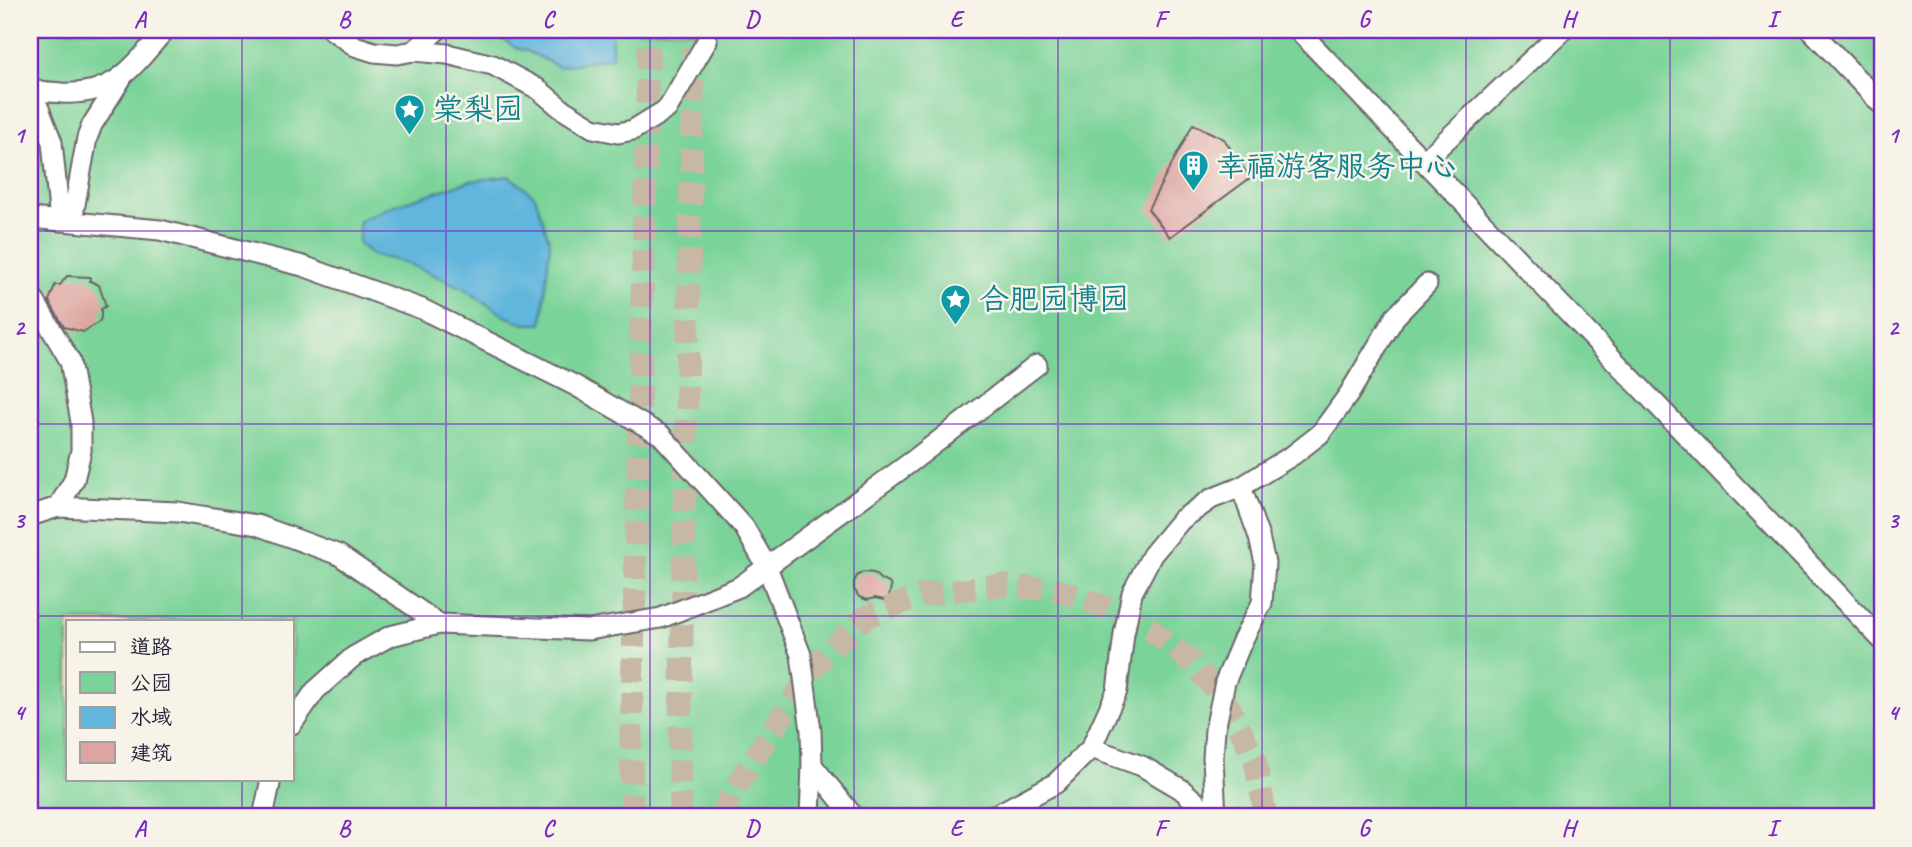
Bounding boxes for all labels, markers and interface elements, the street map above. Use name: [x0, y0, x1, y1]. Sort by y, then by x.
text: A: [134, 5, 148, 34]
text: B: [338, 5, 352, 34]
text: C: [543, 5, 557, 34]
text: D: [745, 5, 761, 34]
text: E: [950, 5, 966, 34]
text: F: [1155, 5, 1171, 34]
text: G: [1358, 5, 1373, 34]
text: H: [1561, 5, 1579, 34]
text: I: [1767, 5, 1782, 34]
place label: 棠梨园: [433, 90, 523, 128]
place icon: 棠梨园: [393, 92, 427, 136]
text: 1: [14, 121, 27, 150]
text: 1: [1888, 121, 1901, 150]
place label: 幸福游客服务中心: [1216, 147, 1456, 185]
building icon: 幸福游客服务中心: [1176, 149, 1210, 193]
place label: 合肥园博园: [979, 280, 1129, 318]
place icon: 合肥园博园: [939, 282, 973, 326]
text: 2: [14, 313, 27, 342]
text: 2: [1888, 313, 1901, 342]
text: 3: [14, 506, 27, 535]
text: 3: [1888, 506, 1901, 535]
legend: [66, 620, 294, 780]
text: 道路: [130, 634, 172, 660]
text: 公园: [130, 670, 172, 696]
text: 4: [14, 698, 27, 727]
text: 4: [1888, 698, 1901, 727]
text: 水域: [130, 704, 172, 730]
text: 建筑: [130, 740, 172, 766]
text: A: [134, 814, 148, 843]
text: B: [338, 814, 352, 843]
text: C: [543, 814, 557, 843]
text: D: [745, 814, 761, 843]
text: E: [950, 814, 966, 843]
text: F: [1155, 814, 1171, 843]
text: G: [1358, 814, 1373, 843]
text: H: [1561, 814, 1579, 843]
text: I: [1767, 814, 1782, 843]

